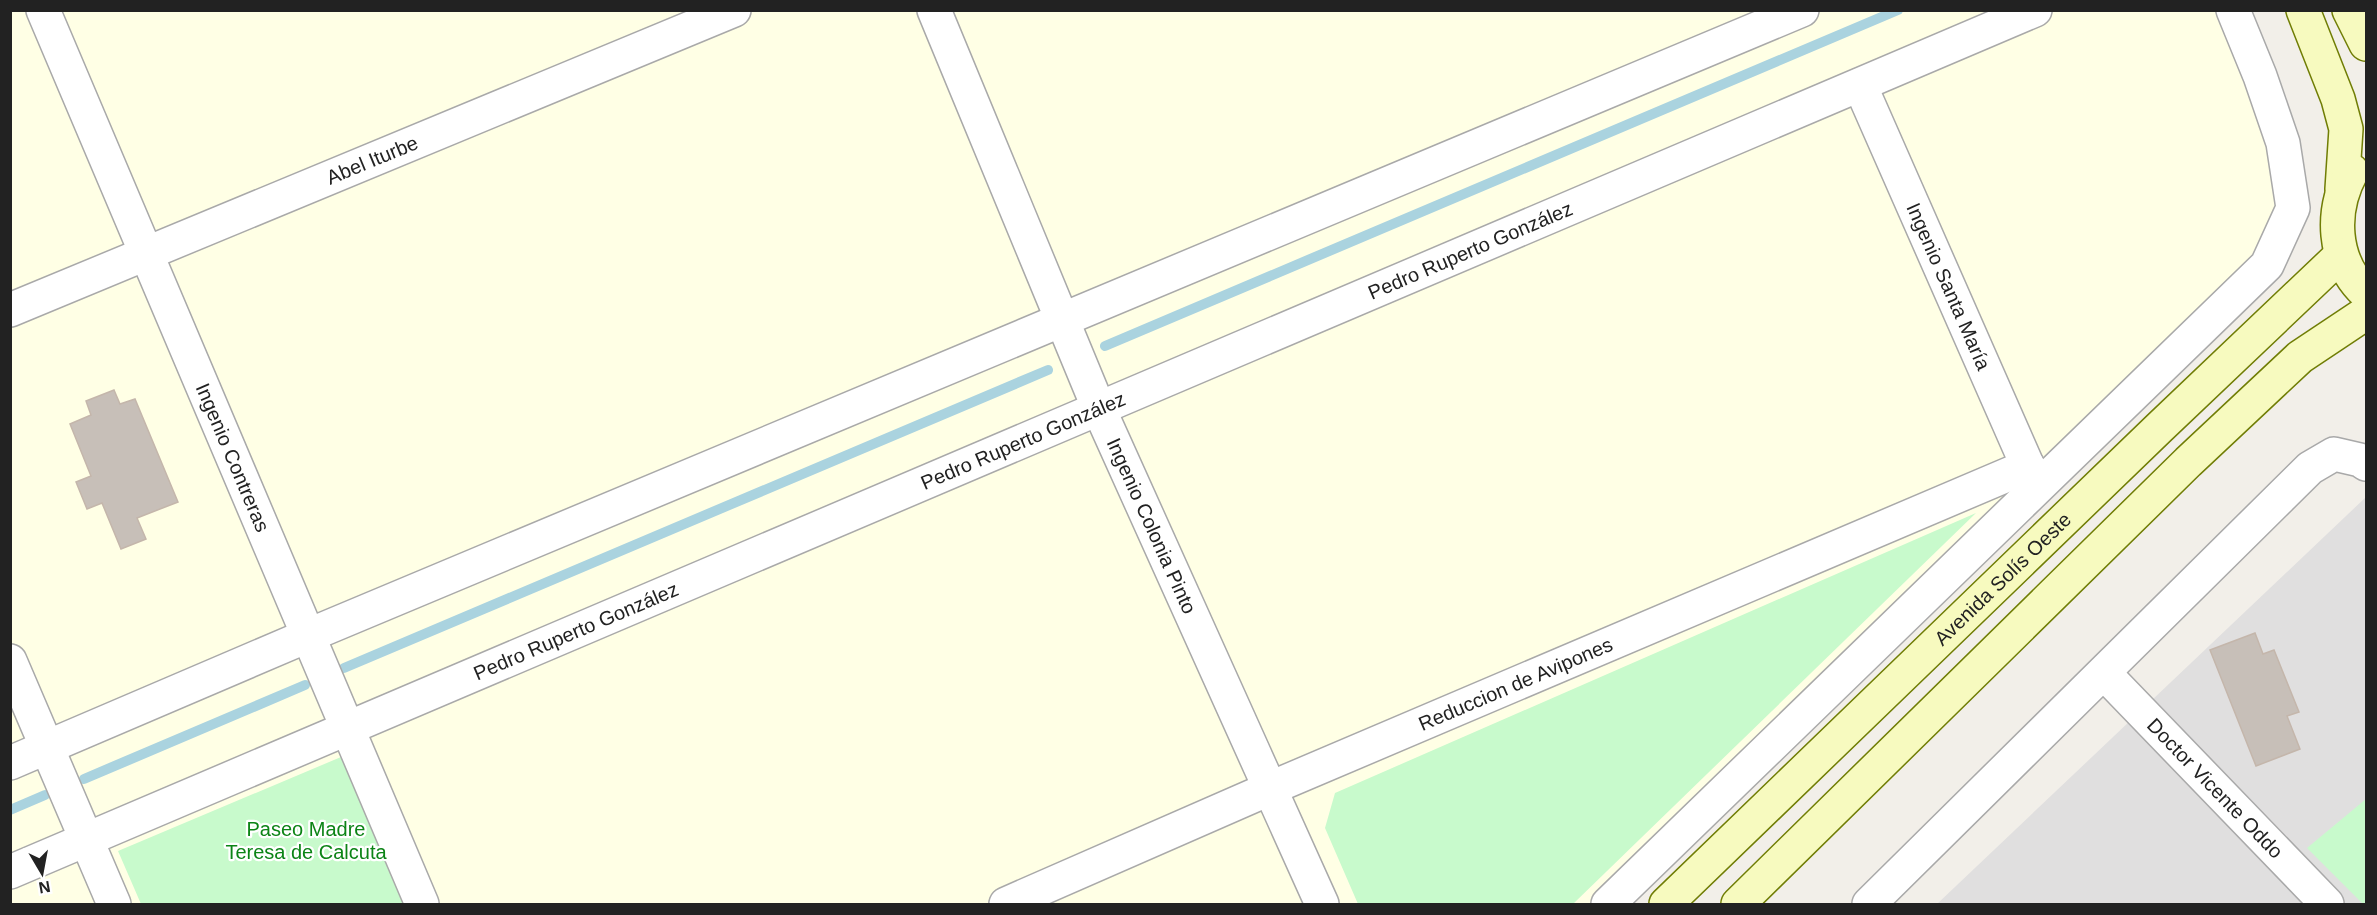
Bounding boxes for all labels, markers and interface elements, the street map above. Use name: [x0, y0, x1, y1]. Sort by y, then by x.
street label: Abel Iturbe: [323, 131, 421, 189]
street label: Pedro Ruperto González: [1365, 197, 1576, 304]
street label: Ingenio Santa María: [1902, 199, 1995, 374]
street label: Ingenio Contreras: [192, 380, 274, 535]
street label: Pedro Ruperto González: [917, 388, 1129, 494]
street label: Ingenio Colonia Pinto: [1103, 435, 1201, 617]
street label: Avenida Solís Oeste: [1930, 508, 2075, 650]
street label: Pedro Ruperto González: [470, 578, 681, 684]
street label: Reduccion de Avipones: [1415, 633, 1616, 735]
street label: Doctor Vicente Oddo: [2143, 714, 2287, 862]
park label: Paseo Madre Teresa de Calcuta: [225, 818, 387, 863]
north arrow: [12, 843, 72, 903]
text: N: [37, 878, 52, 897]

